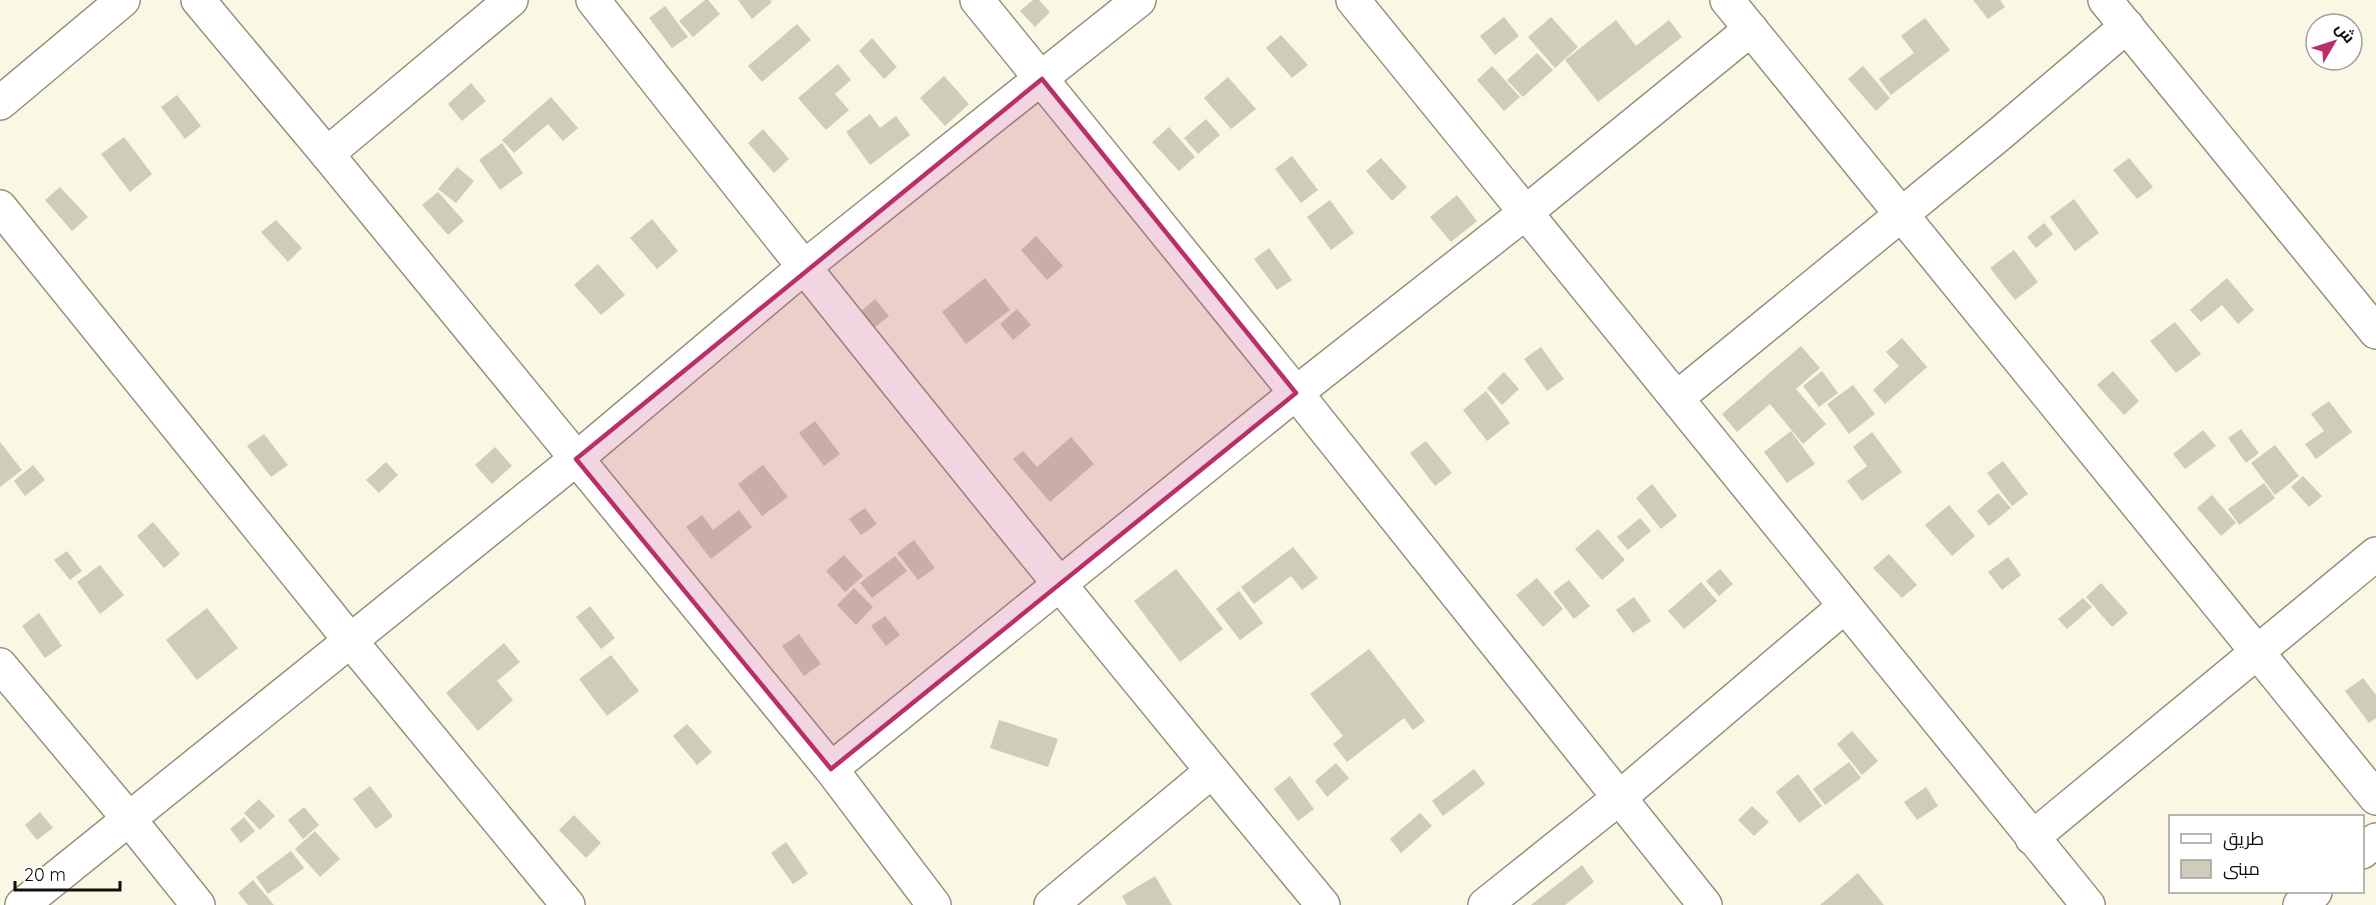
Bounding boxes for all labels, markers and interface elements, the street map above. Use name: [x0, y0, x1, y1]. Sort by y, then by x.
north arrow: [2304, 12, 2364, 72]
text: ش: [2331, 18, 2360, 47]
legend: [2169, 815, 2364, 893]
text: طريق: [2223, 827, 2264, 851]
scale bar: [15, 854, 120, 892]
text: مبنى: [2223, 857, 2260, 880]
text: 20 m: [24, 863, 66, 886]

